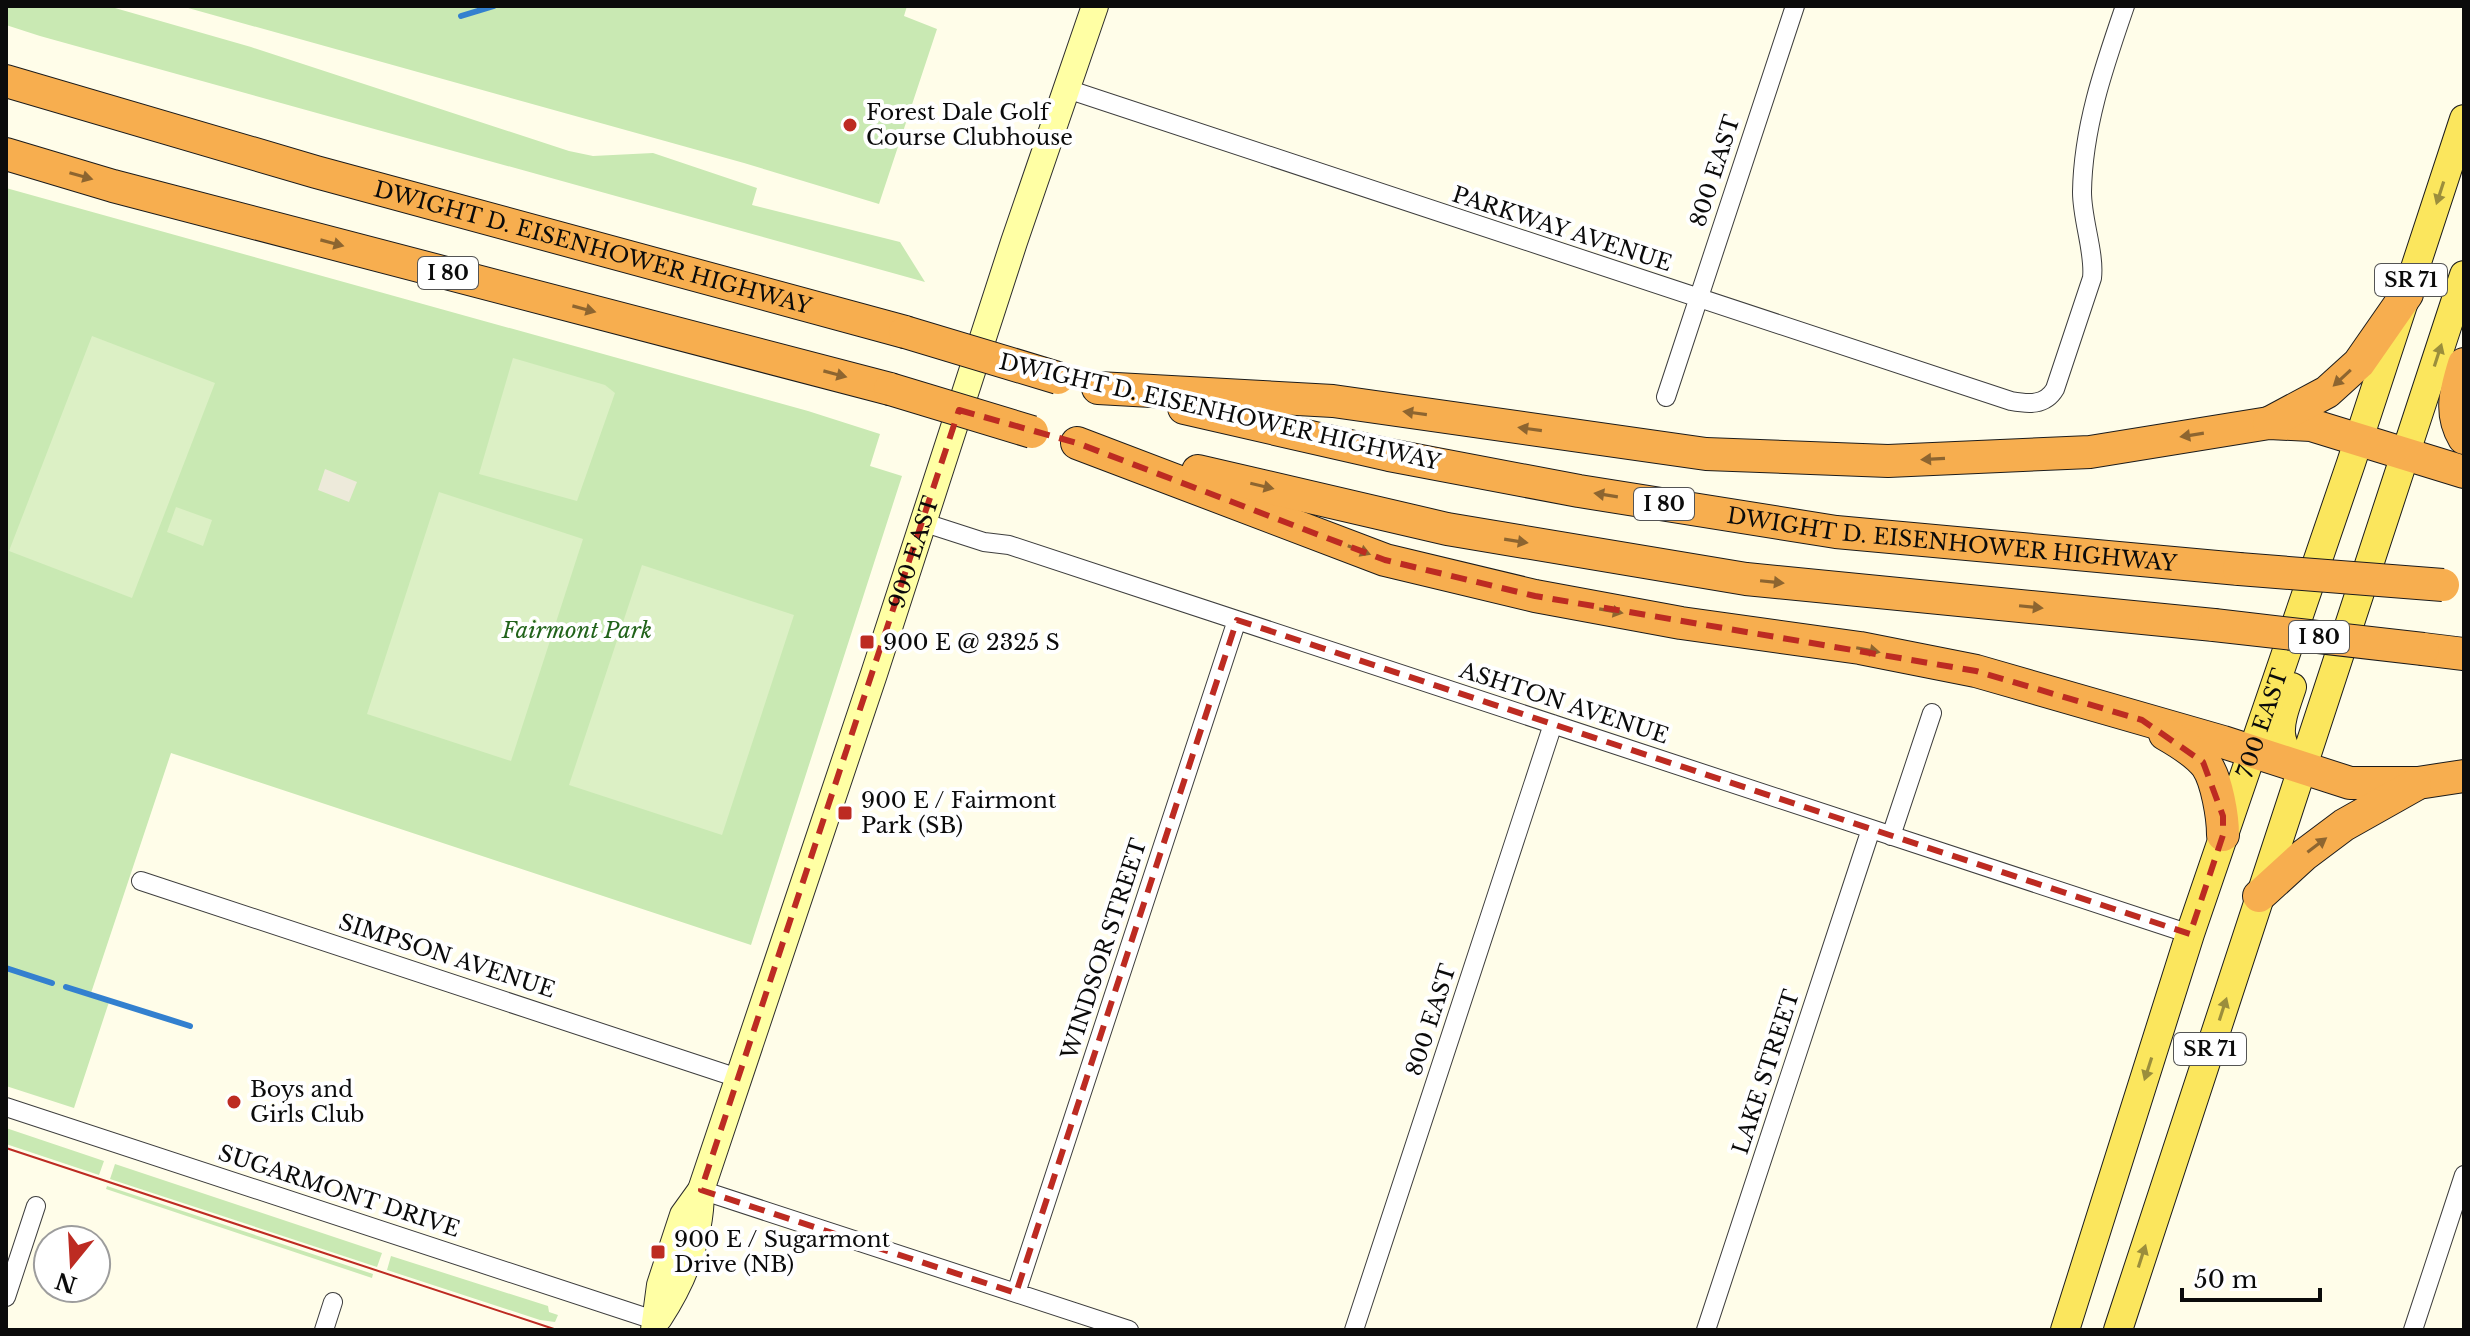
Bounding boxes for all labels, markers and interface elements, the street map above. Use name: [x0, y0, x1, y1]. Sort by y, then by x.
place label: Forest Dale Golf Course Clubhouse: [866, 99, 1073, 151]
street label: 800 EAST: [1684, 111, 1746, 230]
marker: Forest Dale Golf Course Clubhouse: [841, 116, 859, 134]
one-way arrow: [69, 170, 93, 183]
street label: DWIGHT D. EISENHOWER HIGHWAY: [371, 175, 816, 320]
street label: PARKWAY AVENUE: [1449, 181, 1675, 277]
one-way arrow: [2433, 181, 2445, 205]
one-way arrow: [321, 237, 345, 250]
road number: I 80: [418, 257, 478, 289]
road number: SR 71: [2375, 264, 2447, 296]
one-way arrow: [571, 303, 596, 315]
one-way arrow: [2432, 343, 2444, 367]
street label: DWIGHT D. EISENHOWER HIGHWAY: [997, 348, 1444, 476]
one-way arrow: [2333, 368, 2352, 386]
one-way arrow: [823, 369, 848, 381]
one-way arrow: [1402, 406, 1427, 419]
one-way arrow: [1517, 422, 1542, 435]
one-way arrow: [2179, 430, 2204, 442]
one-way arrow: [1920, 453, 1945, 466]
one-way arrow: [1249, 480, 1274, 493]
one-way arrow: [1593, 488, 1618, 501]
road number: I 80: [1634, 488, 1694, 520]
street label: 900 EAST: [883, 492, 944, 612]
street label: DWIGHT D. EISENHOWER HIGHWAY: [1725, 501, 2179, 577]
one-way arrow: [1503, 535, 1528, 548]
one-way arrow: [1347, 544, 1371, 557]
one-way arrow: [1760, 575, 1785, 588]
one-way arrow: [2019, 601, 2044, 614]
one-way arrow: [1599, 605, 1624, 617]
park label: Fairmont Park: [501, 617, 652, 644]
road number: I 80: [2289, 621, 2349, 653]
place label: 900 E @ 2325 S: [883, 629, 1060, 656]
marker: 900 E @ 2325 S: [858, 633, 876, 651]
one-way arrow: [1856, 644, 1881, 656]
street label: ASHTON AVENUE: [1455, 656, 1672, 750]
street label: 700 EAST: [2231, 665, 2293, 781]
place label: 900 E / Fairmont Park (SB): [861, 787, 1057, 839]
marker: 900 E / Fairmont Park (SB): [836, 804, 854, 822]
street label: WINDSOR STREET: [1055, 835, 1153, 1064]
one-way arrow: [2307, 838, 2328, 853]
street label: SIMPSON AVENUE: [336, 908, 558, 1004]
street label: 800 EAST: [1400, 960, 1462, 1079]
street label: LAKE STREET: [1727, 986, 1805, 1158]
one-way arrow: [2218, 997, 2230, 1021]
road number: SR 71: [2174, 1033, 2246, 1065]
one-way arrow: [2141, 1058, 2153, 1082]
place label: Boys and Girls Club: [250, 1076, 365, 1128]
marker: Boys and Girls Club: [225, 1093, 243, 1111]
street label: SUGARMONT DRIVE: [215, 1139, 463, 1243]
north arrow: [32, 1224, 112, 1304]
place label: 900 E / Sugarmont Drive (NB): [674, 1226, 891, 1278]
marker: 900 E / Sugarmont Drive (NB): [649, 1243, 667, 1261]
one-way arrow: [2137, 1244, 2149, 1268]
scale bar: [2182, 1252, 2320, 1302]
text: 50 m: [2194, 1265, 2258, 1294]
text: N: [52, 1266, 80, 1299]

